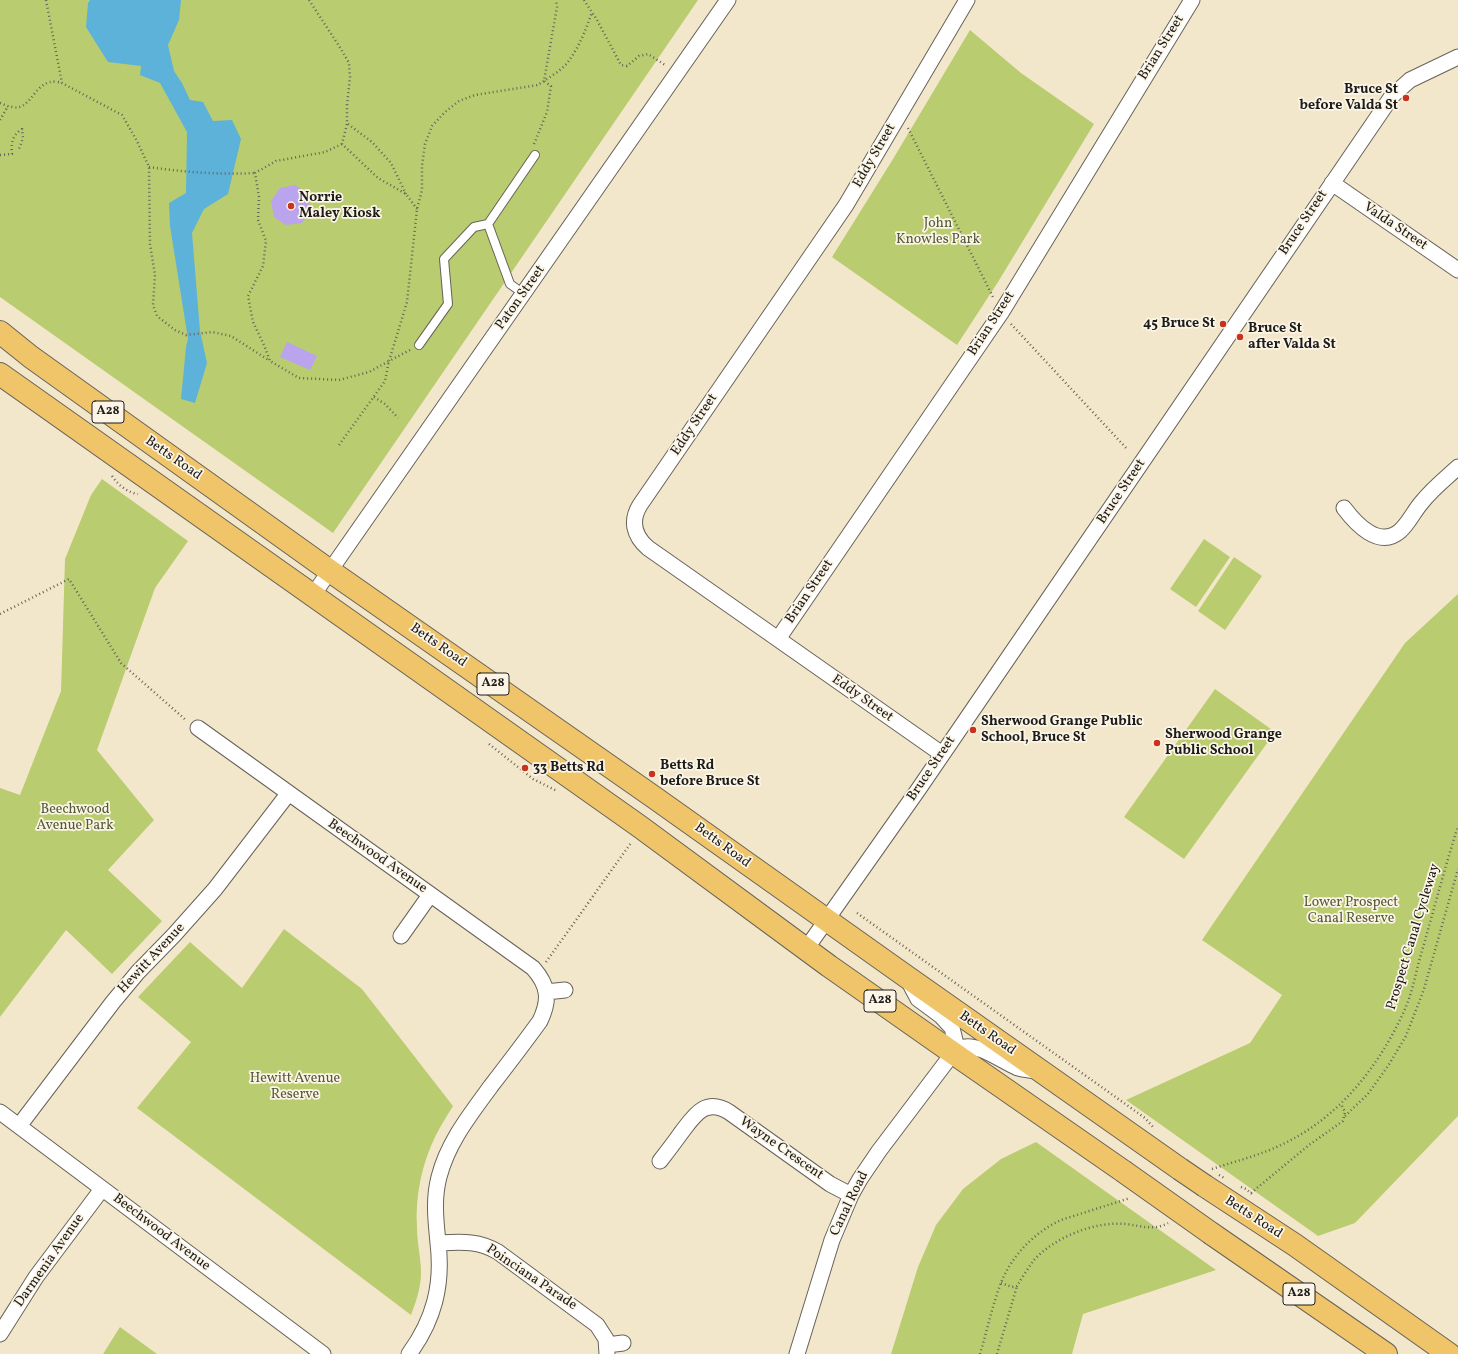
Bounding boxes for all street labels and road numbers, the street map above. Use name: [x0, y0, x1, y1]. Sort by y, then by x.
street label: Brian Street: [1135, 12, 1189, 84]
street label: Eddy Street: [850, 121, 900, 191]
street label: Bruce Street: [1276, 187, 1332, 259]
street label: Valda Street: [1360, 199, 1430, 255]
street label: Paton Street: [493, 262, 549, 334]
street label: Brian Street: [965, 289, 1019, 359]
street label: Eddy Street: [668, 391, 722, 459]
road number: A28: [92, 401, 124, 423]
street label: Betts Road: [141, 433, 205, 485]
street label: Bruce Street: [1094, 456, 1150, 528]
street label: Brian Street: [782, 557, 838, 627]
street label: Betts Road: [406, 620, 470, 672]
street label: Eddy Street: [828, 672, 896, 726]
road number: A28: [477, 673, 509, 695]
street label: Bruce Street: [904, 733, 960, 805]
street label: Beechwood Avenue: [324, 816, 430, 898]
street label: Betts Road: [691, 820, 753, 872]
street label: Prospect Canal Cycleway: [1384, 862, 1444, 1012]
street label: Hewitt Avenue: [115, 920, 189, 998]
road number: A28: [864, 990, 896, 1012]
street label: Betts Road: [955, 1008, 1019, 1060]
street label: Wayne Crescent: [736, 1114, 826, 1184]
street label: Canal Road: [827, 1169, 873, 1239]
street label: Beechwood Avenue: [109, 1191, 213, 1275]
street label: Betts Road: [1221, 1193, 1285, 1243]
street label: Darmenia Avenue: [12, 1211, 88, 1311]
street label: Poinciana Parade: [482, 1241, 580, 1315]
road number: A28: [1283, 1283, 1315, 1305]

